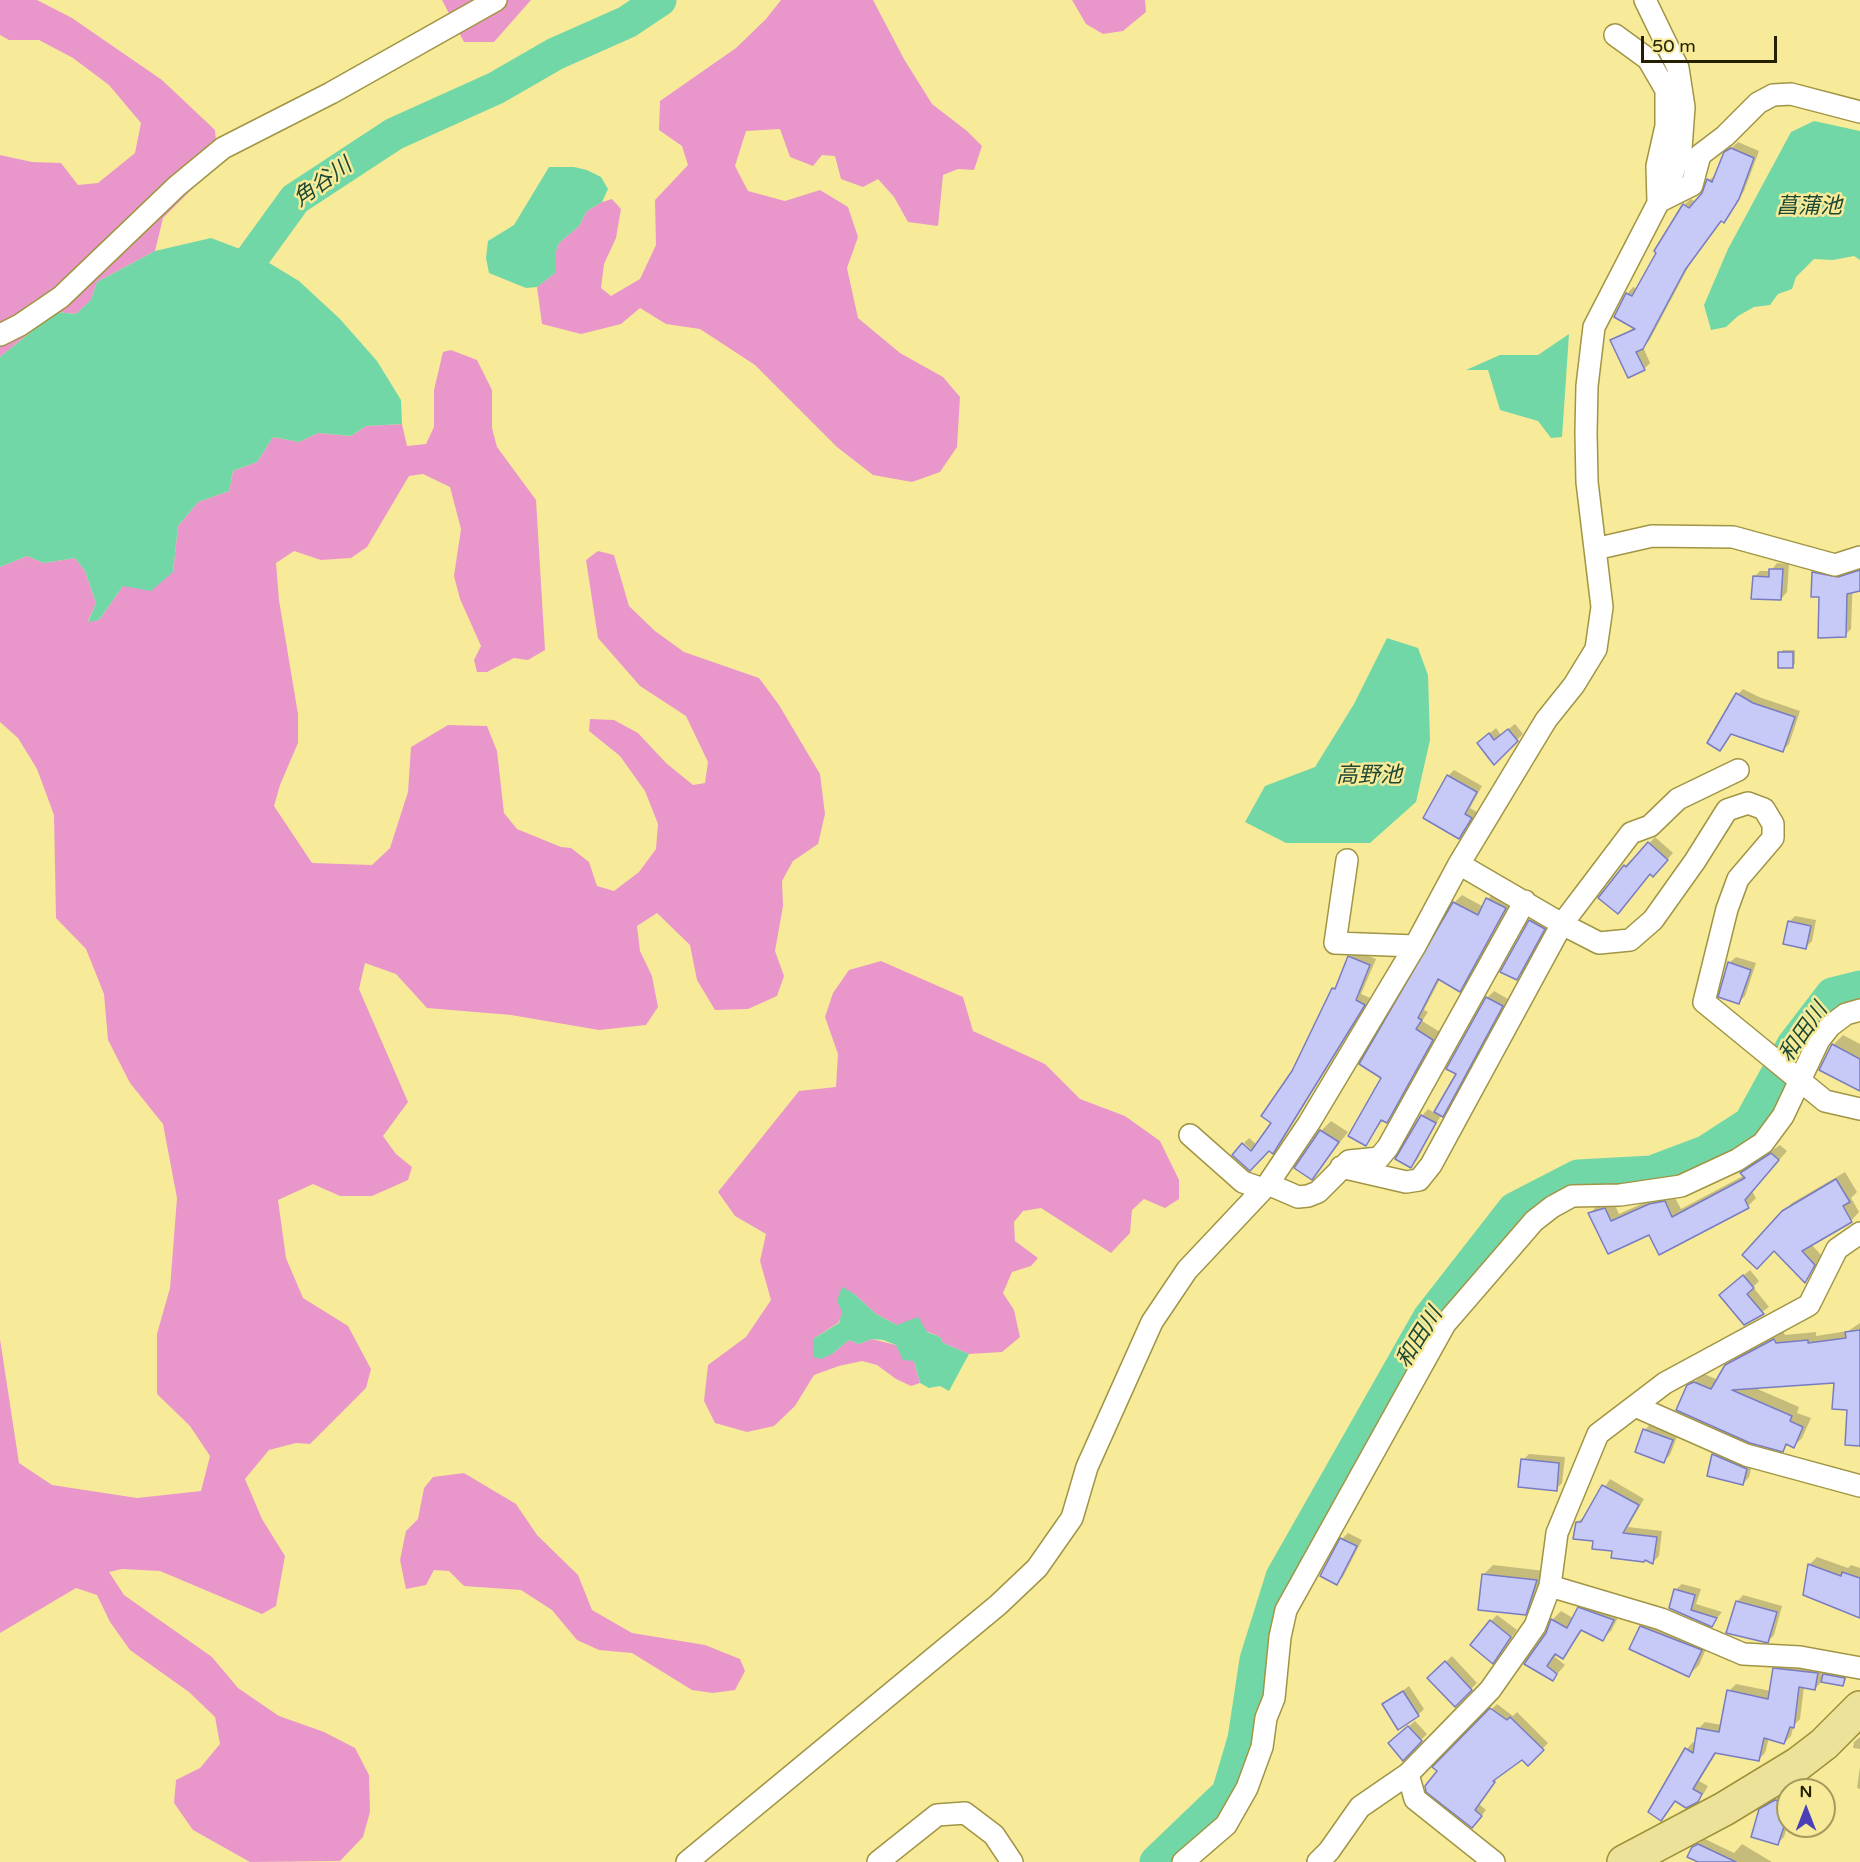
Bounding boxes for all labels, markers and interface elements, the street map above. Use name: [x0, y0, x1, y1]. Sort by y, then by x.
scale bar: [1644, 24, 1780, 62]
text: 50 m: [1652, 35, 1696, 57]
water label: 角谷川: [289, 153, 357, 213]
water label: 菖蒲池: [1776, 194, 1842, 220]
water label: 高野池: [1336, 763, 1402, 789]
water label: 和田川: [1774, 998, 1834, 1068]
water label: 和田川: [1391, 1303, 1449, 1373]
north arrow: [1776, 1778, 1836, 1838]
text: N: [1800, 1782, 1812, 1802]

